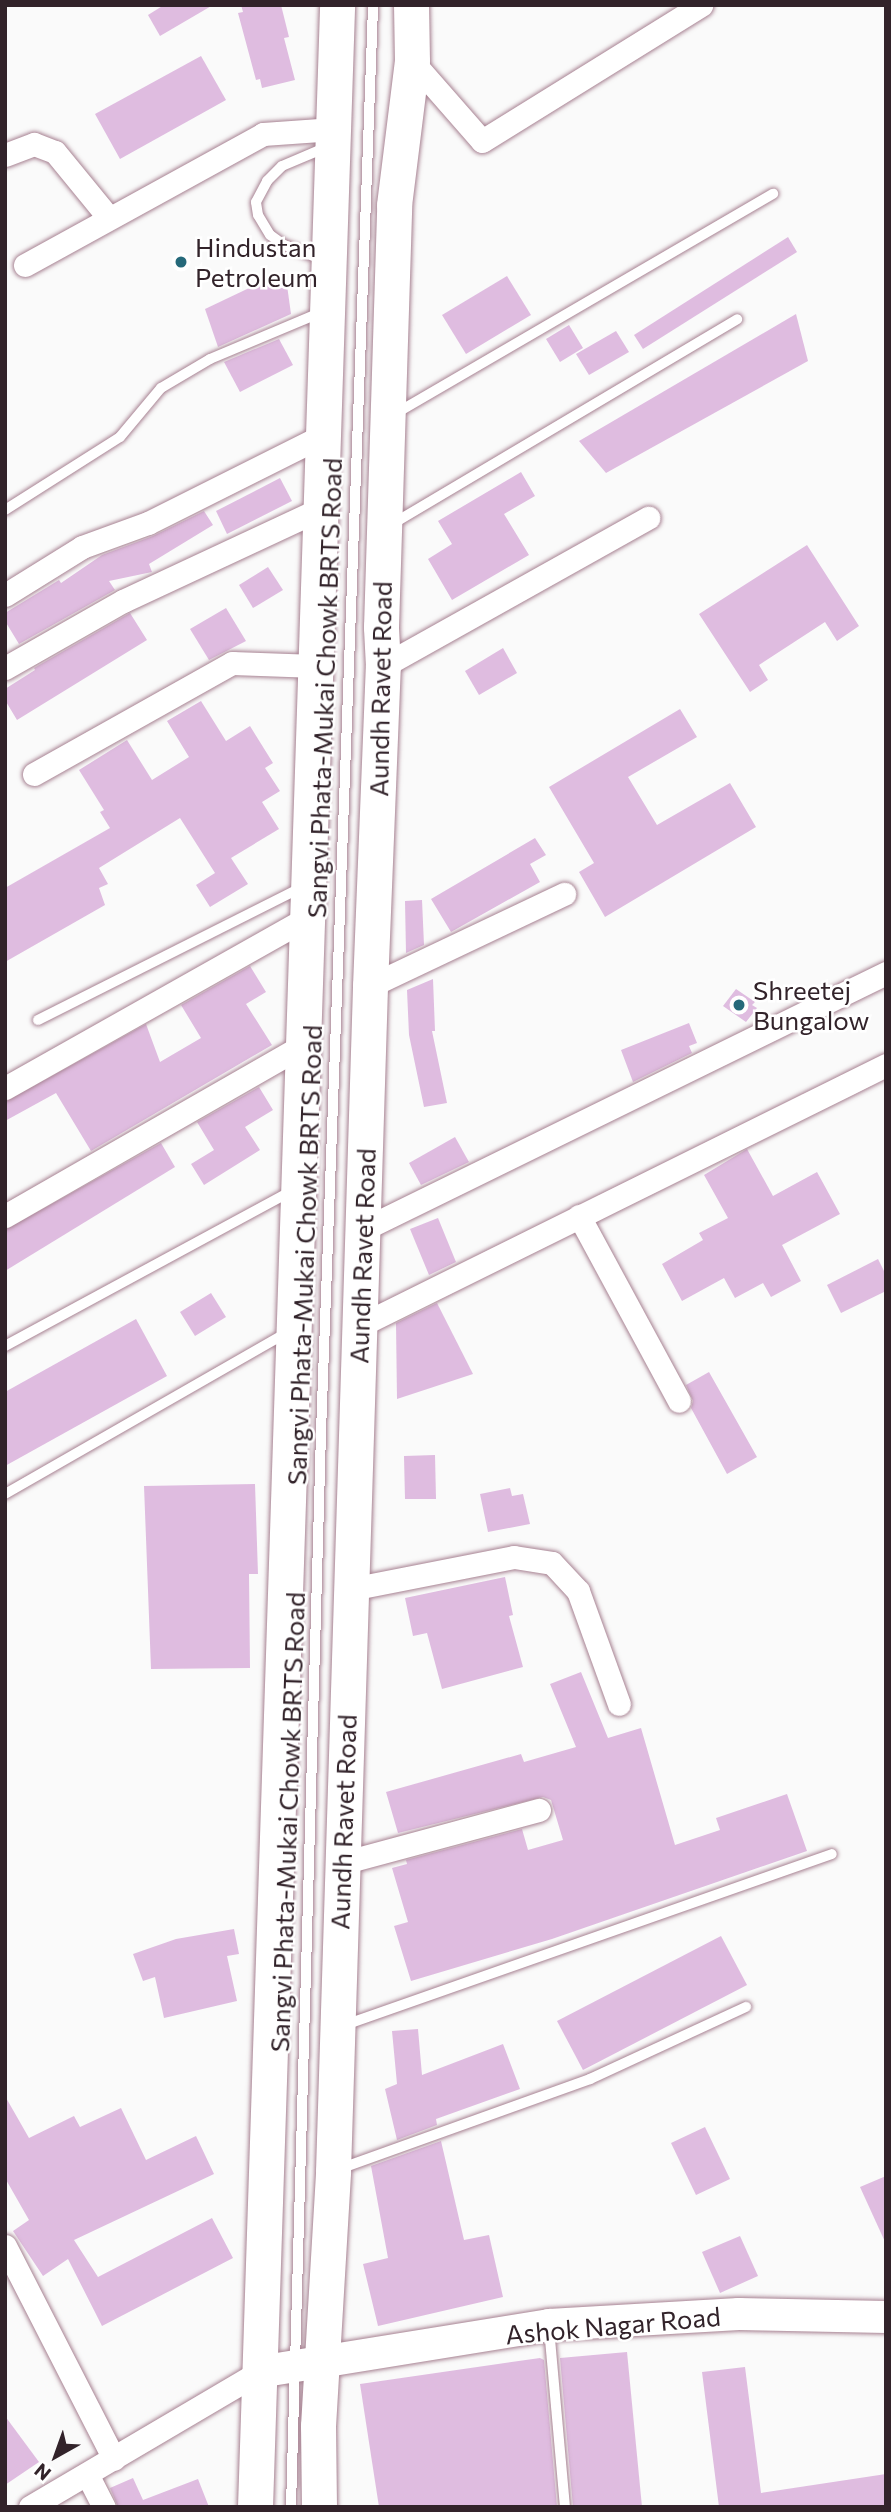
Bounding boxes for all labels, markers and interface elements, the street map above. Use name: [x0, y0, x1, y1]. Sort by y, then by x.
place label: Hindustan Petroleum: [195, 231, 318, 292]
marker: Hindustan Petroleum: [173, 254, 189, 270]
street label: Sangvi Phata-Mukai Chowk BRTS Road: [300, 457, 348, 919]
street label: Aundh Ravet Road: [363, 581, 397, 797]
place label: Shreetej Bungalow: [753, 974, 869, 1036]
marker: Shreetej Bungalow: [731, 997, 747, 1013]
street label: Sangvi Phata-Mukai Chowk BRTS Road: [280, 1024, 328, 1486]
street label: Aundh Ravet Road: [343, 1148, 381, 1364]
street label: Sangvi Phata-Mukai Chowk BRTS Road: [263, 1591, 311, 2053]
street label: Aundh Ravet Road: [324, 1714, 362, 1930]
street label: Ashok Nagar Road: [504, 2300, 722, 2350]
north arrow: [21, 2421, 91, 2491]
text: N: [29, 2459, 55, 2486]

